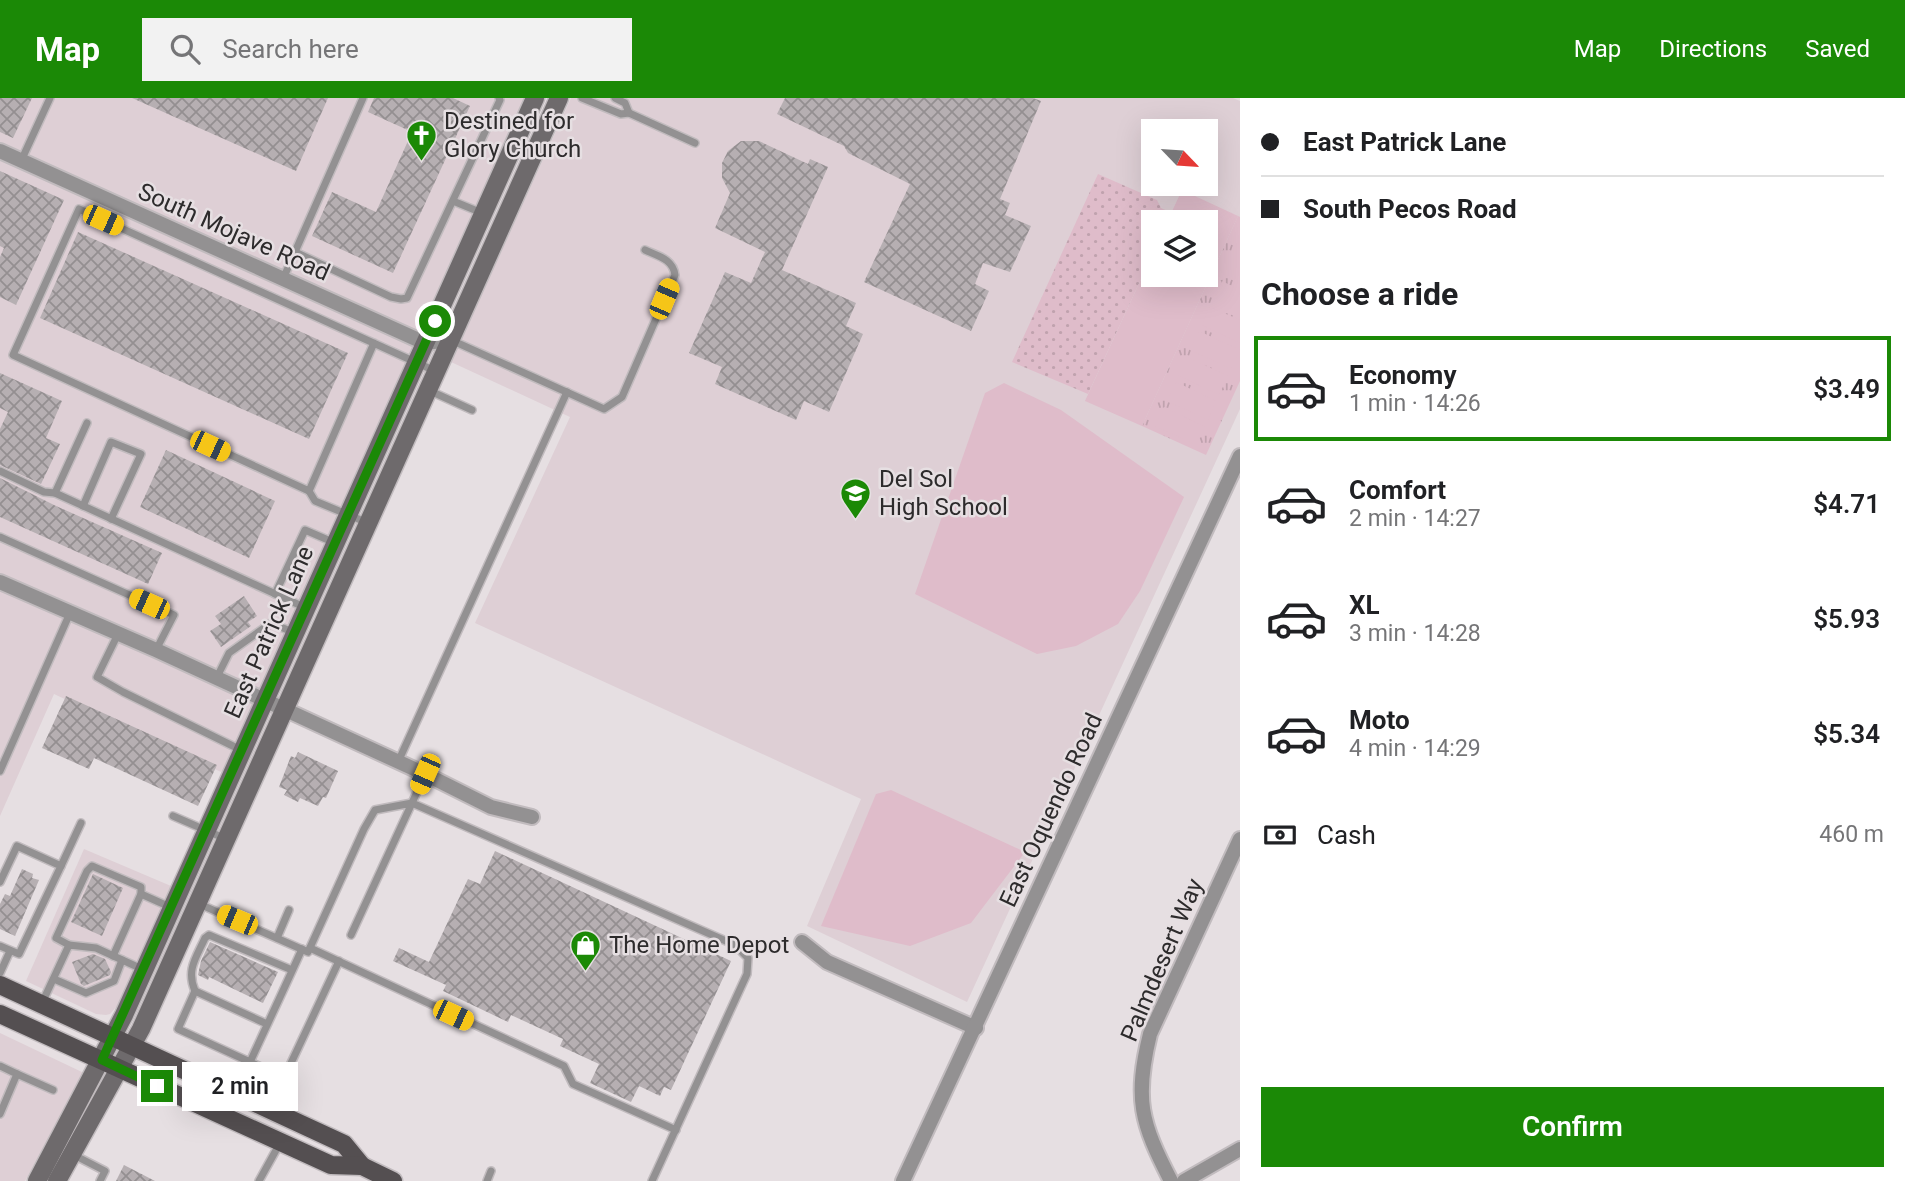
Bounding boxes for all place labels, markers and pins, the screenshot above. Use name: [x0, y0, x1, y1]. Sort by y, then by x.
place label: Destined for Glory Church: [444, 107, 581, 163]
church icon: Destined for Glory Church: [404, 118, 438, 162]
place label: Del Sol High School: [879, 465, 1008, 521]
school or university icon: Del Sol High School: [839, 476, 873, 520]
shop icon: The Home Depot: [569, 928, 603, 972]
place label: The Home Depot: [609, 931, 789, 959]

